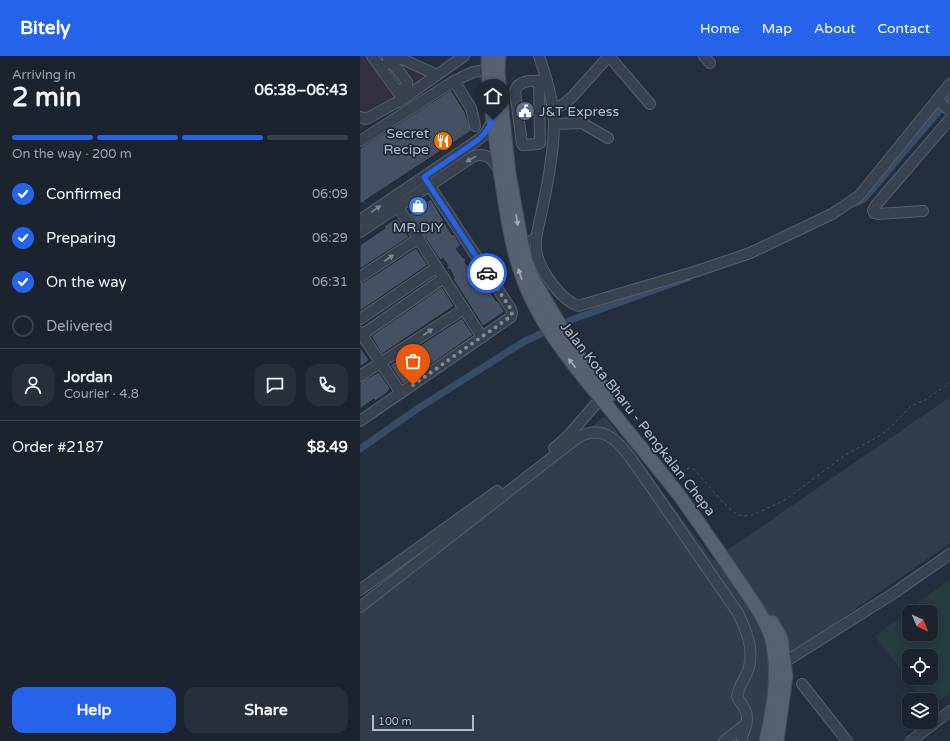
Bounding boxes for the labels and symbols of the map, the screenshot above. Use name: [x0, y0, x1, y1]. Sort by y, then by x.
pin: [476, 79, 510, 120]
public building icon: J&T Express: [514, 100, 536, 122]
place label: J&T Express: [539, 103, 619, 120]
place label: Secret Recipe: [383, 125, 430, 158]
restaurant icon: Secret Recipe: [432, 130, 454, 152]
one-way arrow: [465, 155, 477, 162]
shop icon: MR.DIY: [407, 195, 429, 217]
one-way arrow: [371, 205, 381, 213]
one-way arrow: [514, 214, 520, 226]
place label: MR.DIY: [393, 219, 443, 236]
courier: [467, 253, 507, 293]
one-way arrow: [384, 254, 394, 262]
one-way arrow: [517, 267, 523, 279]
street label: Jalan Kota Bharu - Pengkalan Chepa: [557, 319, 719, 519]
one-way arrow: [423, 328, 433, 336]
pin: [396, 344, 430, 385]
one-way arrow: [568, 357, 576, 368]
north arrow: [902, 605, 938, 641]
scale bar: [372, 713, 474, 732]

